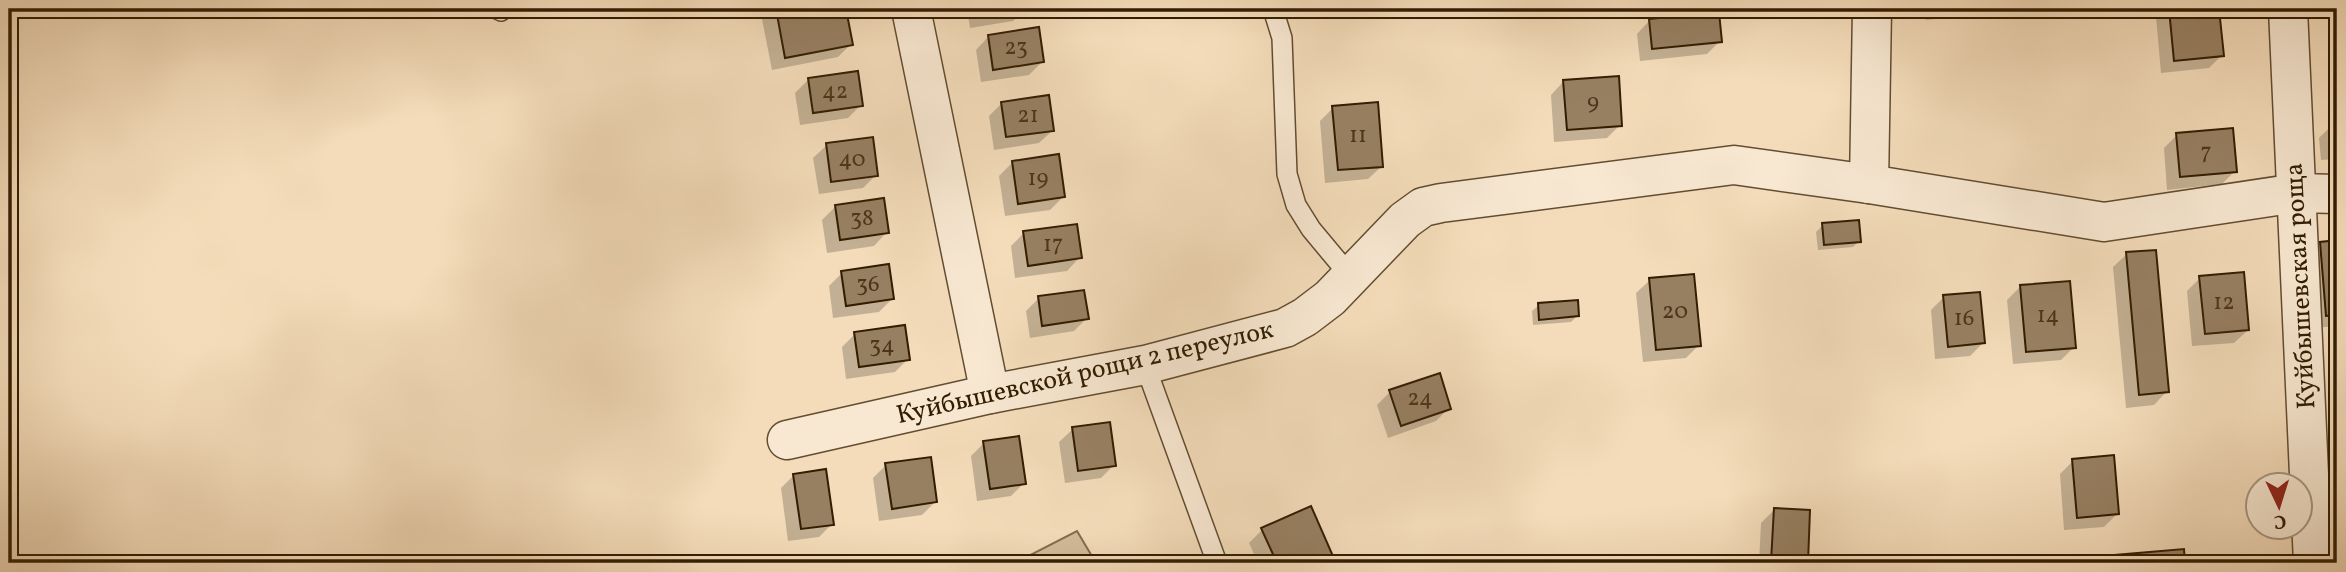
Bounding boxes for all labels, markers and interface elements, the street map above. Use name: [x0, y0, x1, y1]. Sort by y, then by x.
house number: 23: [1004, 32, 1028, 64]
house number: 42: [822, 76, 848, 108]
house number: 9: [1587, 87, 1599, 119]
house number: 21: [1017, 100, 1039, 132]
house number: 11: [1349, 120, 1367, 152]
house number: 7: [2200, 137, 2212, 169]
house number: 40: [838, 144, 866, 176]
street label: Куйбышевская роща: [2277, 162, 2325, 410]
house number: 19: [1028, 163, 1048, 195]
house number: 38: [850, 203, 874, 235]
house number: 17: [1043, 229, 1063, 261]
house number: 36: [856, 269, 880, 301]
house number: 12: [2213, 287, 2235, 319]
house number: 20: [1662, 296, 1688, 328]
house number: 14: [2037, 300, 2059, 332]
house number: 16: [1954, 303, 1974, 335]
street label: Куйбышевской рощи 2 переулок: [893, 312, 1277, 434]
house number: 34: [869, 330, 895, 362]
house number: 24: [1407, 383, 1433, 415]
north arrow: [2244, 470, 2314, 540]
text: С: [2273, 508, 2287, 534]

